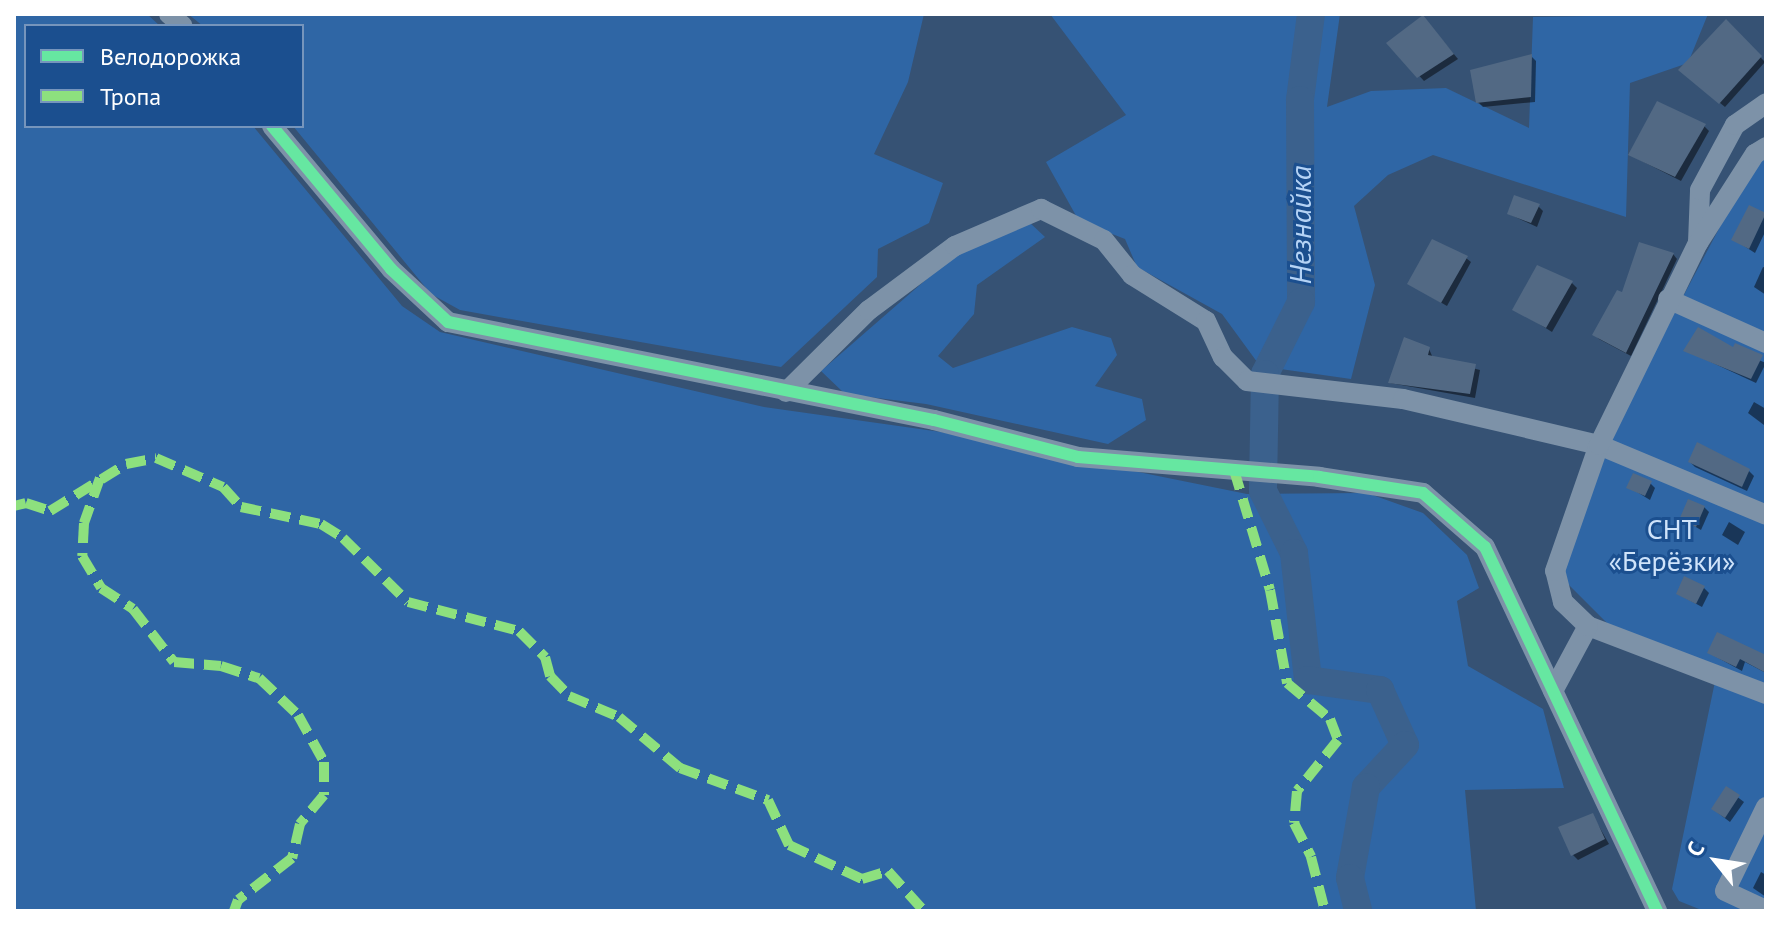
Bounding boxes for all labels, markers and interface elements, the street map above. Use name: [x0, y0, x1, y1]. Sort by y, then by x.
legend: [24, 24, 304, 128]
text: Велодорожка: [100, 41, 241, 72]
text: Тропа: [100, 81, 161, 112]
water label: Незнайка: [1282, 166, 1318, 284]
park label: СНТ «Берёзки»: [1609, 512, 1735, 578]
north arrow: [1676, 821, 1756, 901]
text: С: [1680, 837, 1710, 861]

